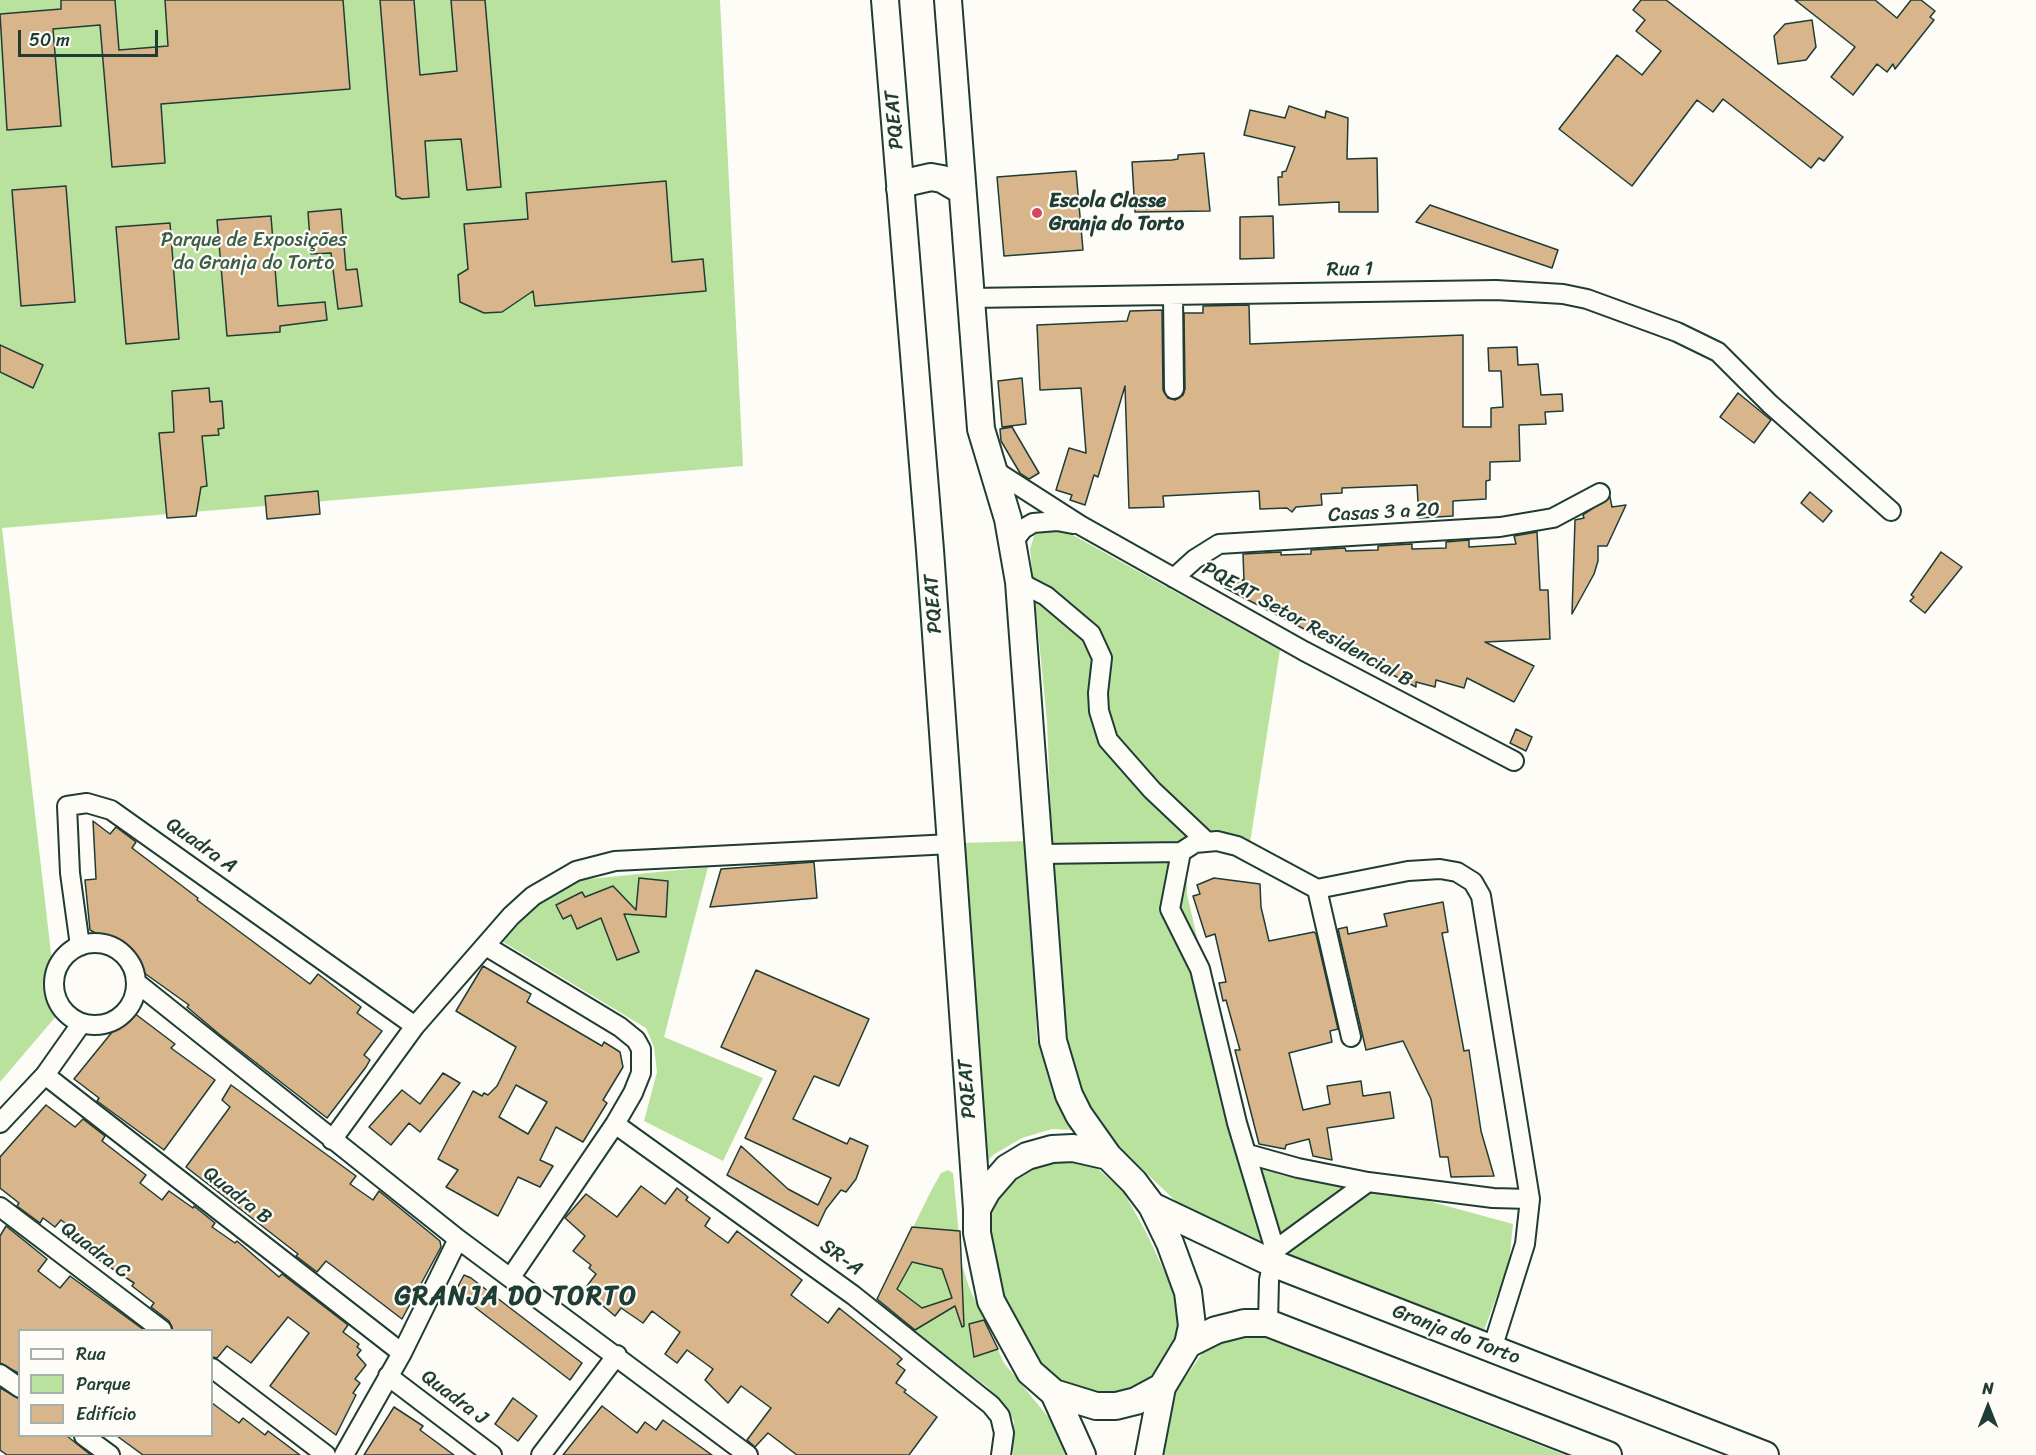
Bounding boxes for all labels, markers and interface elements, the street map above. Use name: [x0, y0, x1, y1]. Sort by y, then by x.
scale bar: [21, 18, 160, 56]
text: 50 m: [29, 24, 70, 56]
street label: PQEAT: [880, 90, 910, 150]
place label: Escola Classe Granja do Torto: [1049, 190, 1184, 237]
marker: Escola Classe Granja do Torto: [1030, 206, 1044, 220]
park label: Parque de Exposições da Granja do Torto: [161, 229, 347, 276]
street label: Rua 1: [1326, 258, 1374, 282]
street label: Casas 3 a 20: [1328, 498, 1440, 528]
street label: PQEAT Setor Residencial B: [1198, 557, 1416, 693]
street label: PQEAT: [920, 574, 948, 634]
street label: Quadra A: [161, 813, 241, 879]
street label: PQEAT: [954, 1059, 982, 1119]
street label: Quadra B: [198, 1162, 276, 1230]
street label: Quadra C: [56, 1217, 134, 1285]
street label: SR-A: [815, 1234, 867, 1282]
district label: GRANJA DO TORTO: [395, 1281, 637, 1313]
street label: Granja do Torto: [1389, 1300, 1523, 1370]
legend: [18, 1329, 213, 1437]
text: Rua: [76, 1338, 106, 1370]
street label: Quadra J: [416, 1365, 492, 1431]
text: Parque: [76, 1368, 130, 1400]
text: N: [1982, 1374, 1994, 1403]
north arrow: [1958, 1377, 2018, 1437]
text: Edifício: [76, 1398, 136, 1430]

